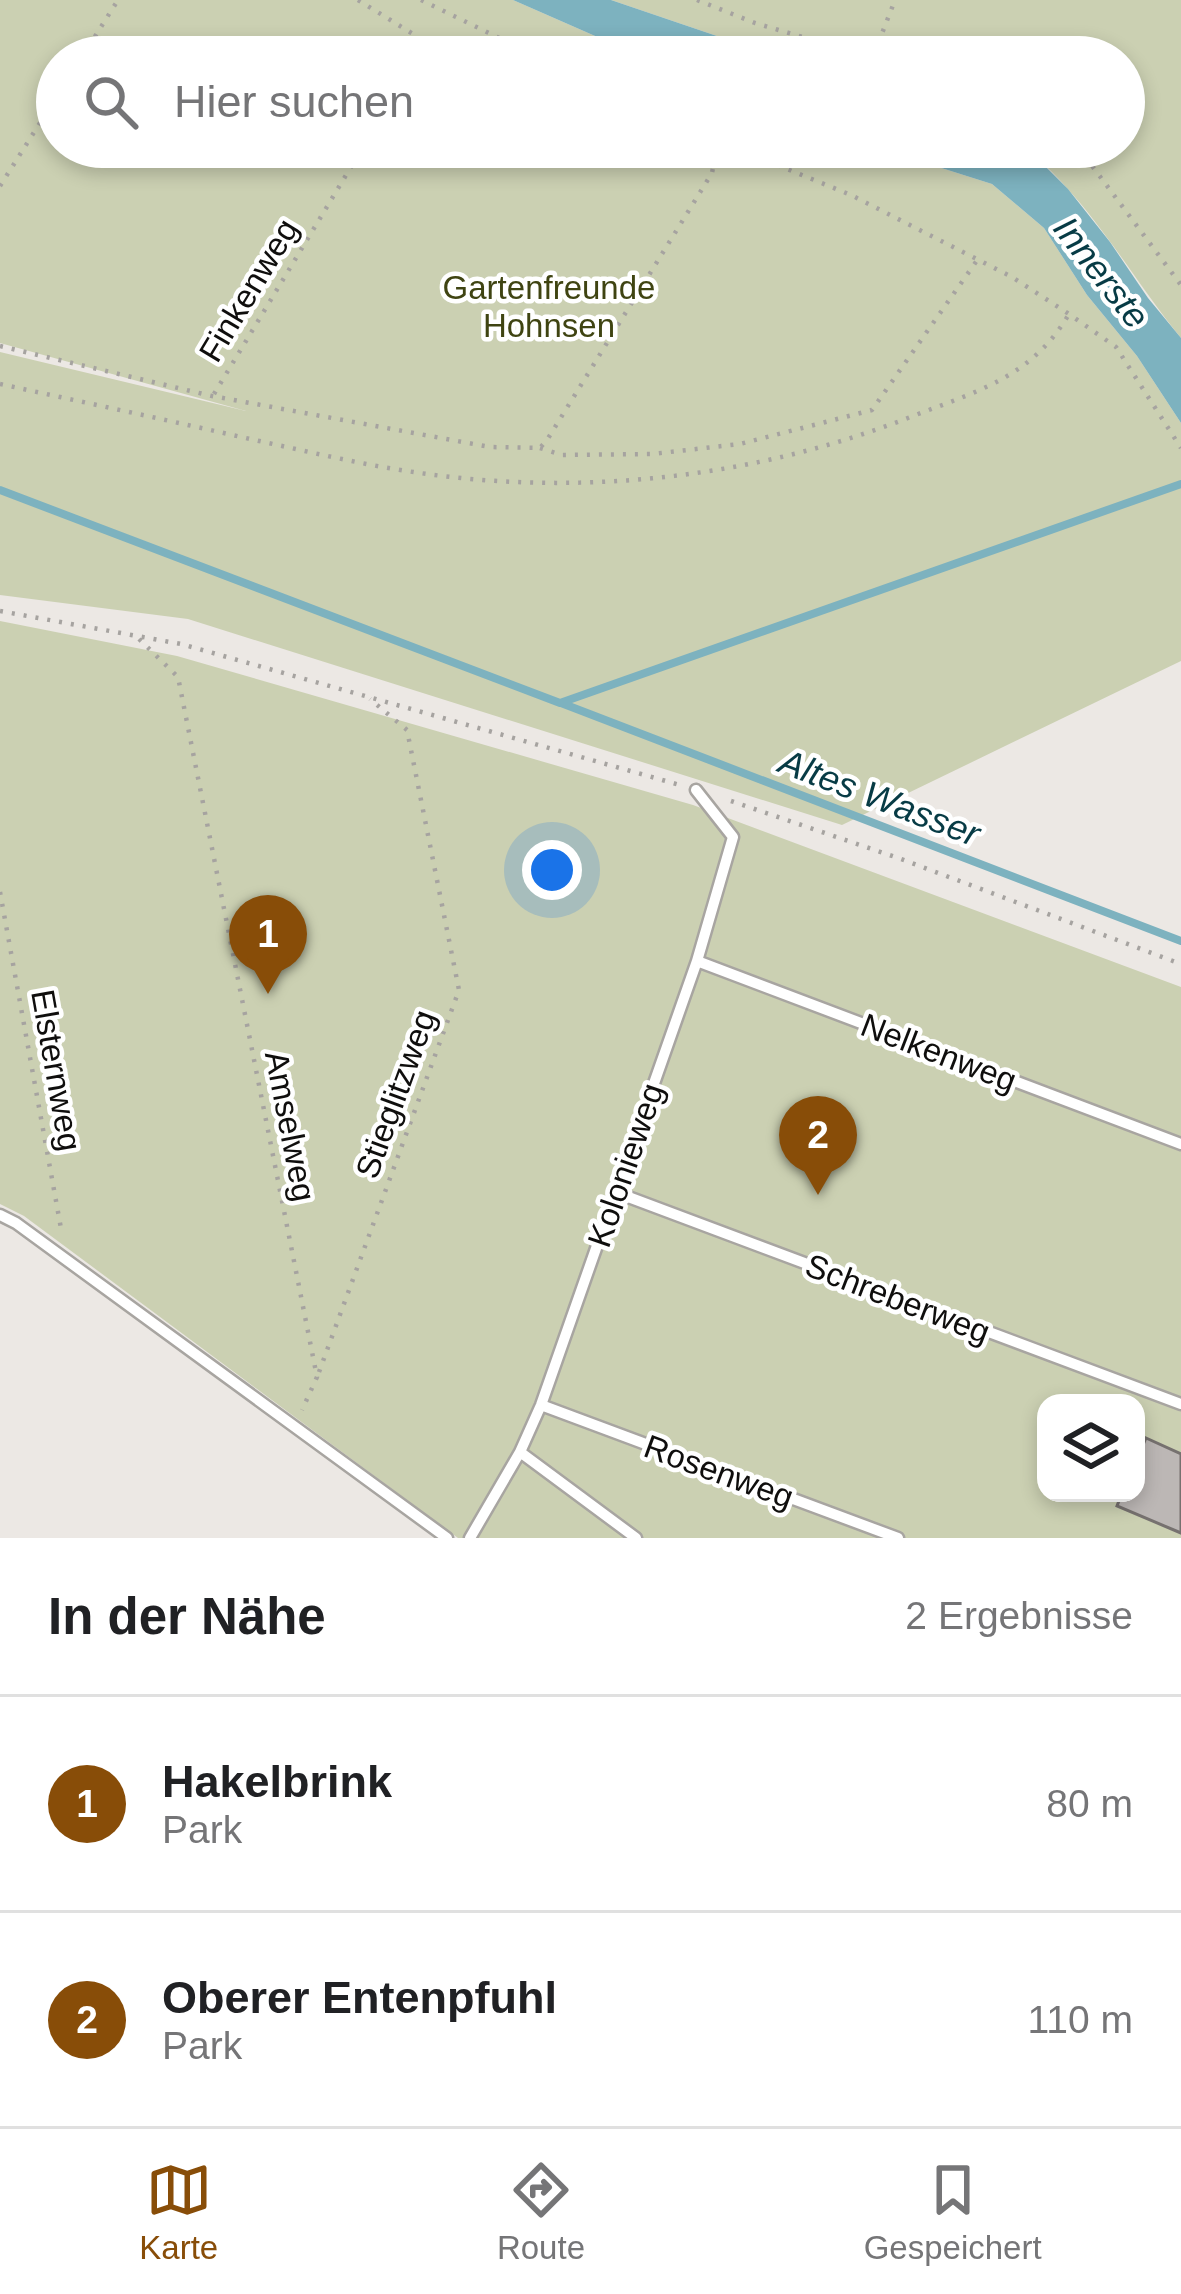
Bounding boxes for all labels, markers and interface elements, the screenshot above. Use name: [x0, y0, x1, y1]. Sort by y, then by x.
search box: [36, 36, 1145, 168]
icon: search: [78, 69, 144, 135]
text: Hier suchen: [174, 76, 414, 127]
water label: Innerste: [1045, 208, 1158, 336]
street label: Finkenweg: [191, 212, 305, 368]
park label: Gartenfreunde Hohnsen: [443, 269, 655, 344]
water label: Altes Wasser: [772, 740, 988, 855]
your location: [522, 840, 582, 900]
pin: 1: [229, 895, 307, 994]
street label: Elsternweg: [24, 986, 89, 1154]
street label: Stieglitzweg: [348, 1005, 443, 1183]
street label: Nelkenweg: [856, 1006, 1022, 1099]
street label: Amselweg: [258, 1048, 323, 1204]
street label: Kolonieweg: [580, 1078, 671, 1252]
pin: 2: [779, 1096, 857, 1195]
street label: Schreberweg: [800, 1246, 995, 1351]
map controls: [1037, 1394, 1145, 1502]
button: layers: [1037, 1394, 1145, 1502]
street label: Rosenweg: [639, 1427, 798, 1516]
text: In der Nähe: [48, 1588, 326, 1645]
text: 2 Ergebnisse: [905, 1594, 1133, 1637]
text: Hakelbrink: [162, 1756, 392, 1807]
text: 1: [76, 1782, 98, 1825]
text: 80 m: [1046, 1782, 1133, 1825]
text: Park: [162, 1808, 242, 1851]
text: Oberer Entenpfuhl: [162, 1972, 557, 2023]
text: 2: [76, 1998, 98, 2041]
text: 110 m: [1028, 1998, 1133, 2041]
text: Park: [162, 2024, 242, 2067]
tab: Karte: [139, 2157, 218, 2267]
tab: Route: [497, 2157, 585, 2267]
tab: Gespeichert: [864, 2157, 1042, 2267]

